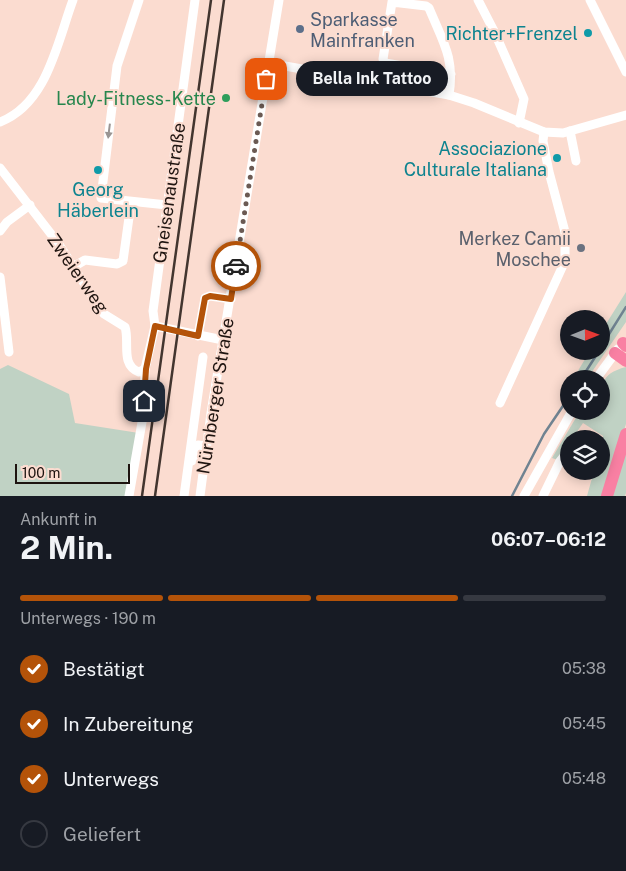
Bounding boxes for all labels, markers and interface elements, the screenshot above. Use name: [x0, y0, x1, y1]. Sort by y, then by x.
place label: Sparkasse Mainfranken: [310, 9, 415, 51]
marker: Sparkasse Mainfranken: [294, 23, 306, 35]
place label: Richter+Frenzel: [445, 23, 578, 44]
marker: Richter+Frenzel: [582, 27, 594, 39]
pin: [245, 58, 287, 100]
callout: Bella Ink Tattoo: [296, 62, 448, 96]
icon: bag: [252, 65, 280, 93]
text: Bella Ink Tattoo: [312, 69, 432, 88]
place label: Lady-Fitness-Kette: [56, 88, 216, 109]
marker: Lady-Fitness-Kette: [220, 92, 232, 104]
street label: Gneisenaustraße: [149, 121, 189, 265]
one-way arrow: [105, 124, 113, 140]
place label: Associazione Culturale Italiana: [404, 138, 547, 180]
marker: Associazione Culturale Italiana: [551, 152, 563, 164]
marker: Georg Häberlein: [92, 164, 104, 176]
place label: Georg Häberlein: [57, 179, 139, 221]
place label: Merkez Camii Moschee: [458, 228, 571, 270]
street label: Zweierweg: [43, 229, 113, 317]
courier: [211, 241, 261, 291]
marker: Merkez Camii Moschee: [575, 242, 587, 254]
icon: car: [222, 252, 250, 280]
north arrow: [560, 310, 610, 360]
map controls: [560, 310, 610, 480]
street label: Nürnberger Straße: [192, 316, 238, 476]
button: locate: [560, 370, 610, 420]
pin: [123, 380, 165, 422]
icon: home: [130, 387, 158, 415]
button: layers: [560, 430, 610, 480]
scale bar: [15, 461, 130, 484]
text: 100 m: [22, 465, 60, 481]
text: Ankunft in: [20, 510, 97, 529]
text: 06:07–06:12: [491, 528, 606, 550]
text: 2 Min.: [20, 529, 113, 566]
text: Unterwegs · 190 m: [20, 609, 156, 628]
icon: check: [20, 655, 48, 683]
text: Bestätigt: [63, 658, 145, 680]
text: 05:38: [562, 659, 606, 678]
icon: check: [20, 710, 48, 738]
text: In Zubereitung: [63, 713, 193, 735]
text: 05:45: [562, 714, 606, 733]
icon: check: [20, 765, 48, 793]
text: Unterwegs: [63, 768, 159, 790]
text: 05:48: [562, 769, 606, 788]
text: Geliefert: [63, 823, 141, 845]

